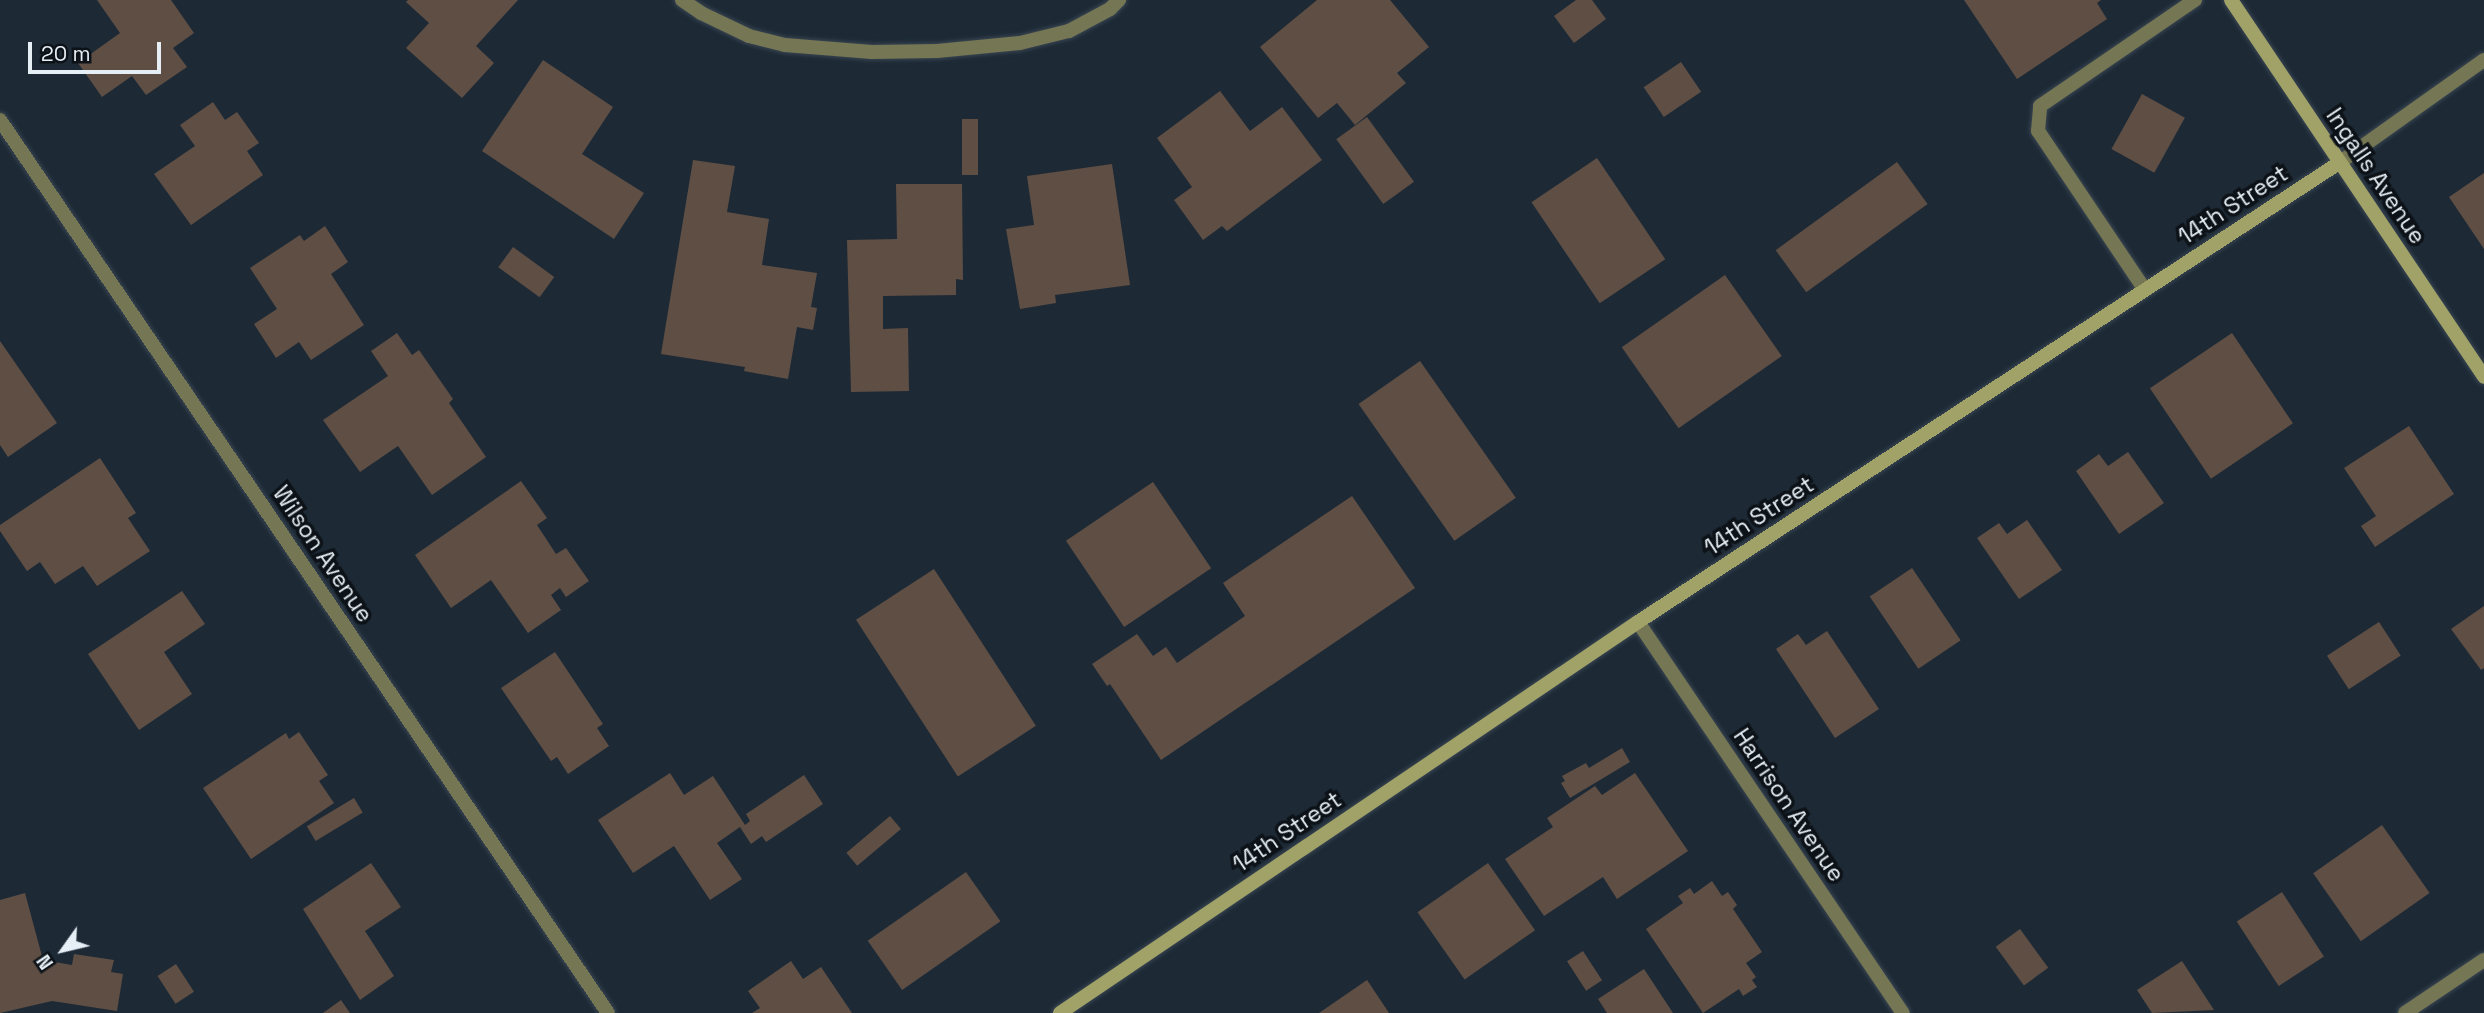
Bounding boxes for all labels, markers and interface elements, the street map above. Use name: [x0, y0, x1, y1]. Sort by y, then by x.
scale bar: [32, 28, 164, 72]
text: 20 m: [41, 40, 91, 67]
street label: Ingalls Avenue: [2320, 103, 2432, 249]
street label: 14th Street: [2173, 159, 2293, 251]
street label: 14th Street: [1699, 470, 1819, 562]
street label: Wilson Avenue: [267, 480, 379, 628]
street label: Harrison Avenue: [1728, 723, 1850, 887]
street label: 14th Street: [1228, 786, 1346, 878]
north arrow: [28, 915, 98, 985]
text: N: [31, 950, 59, 974]

